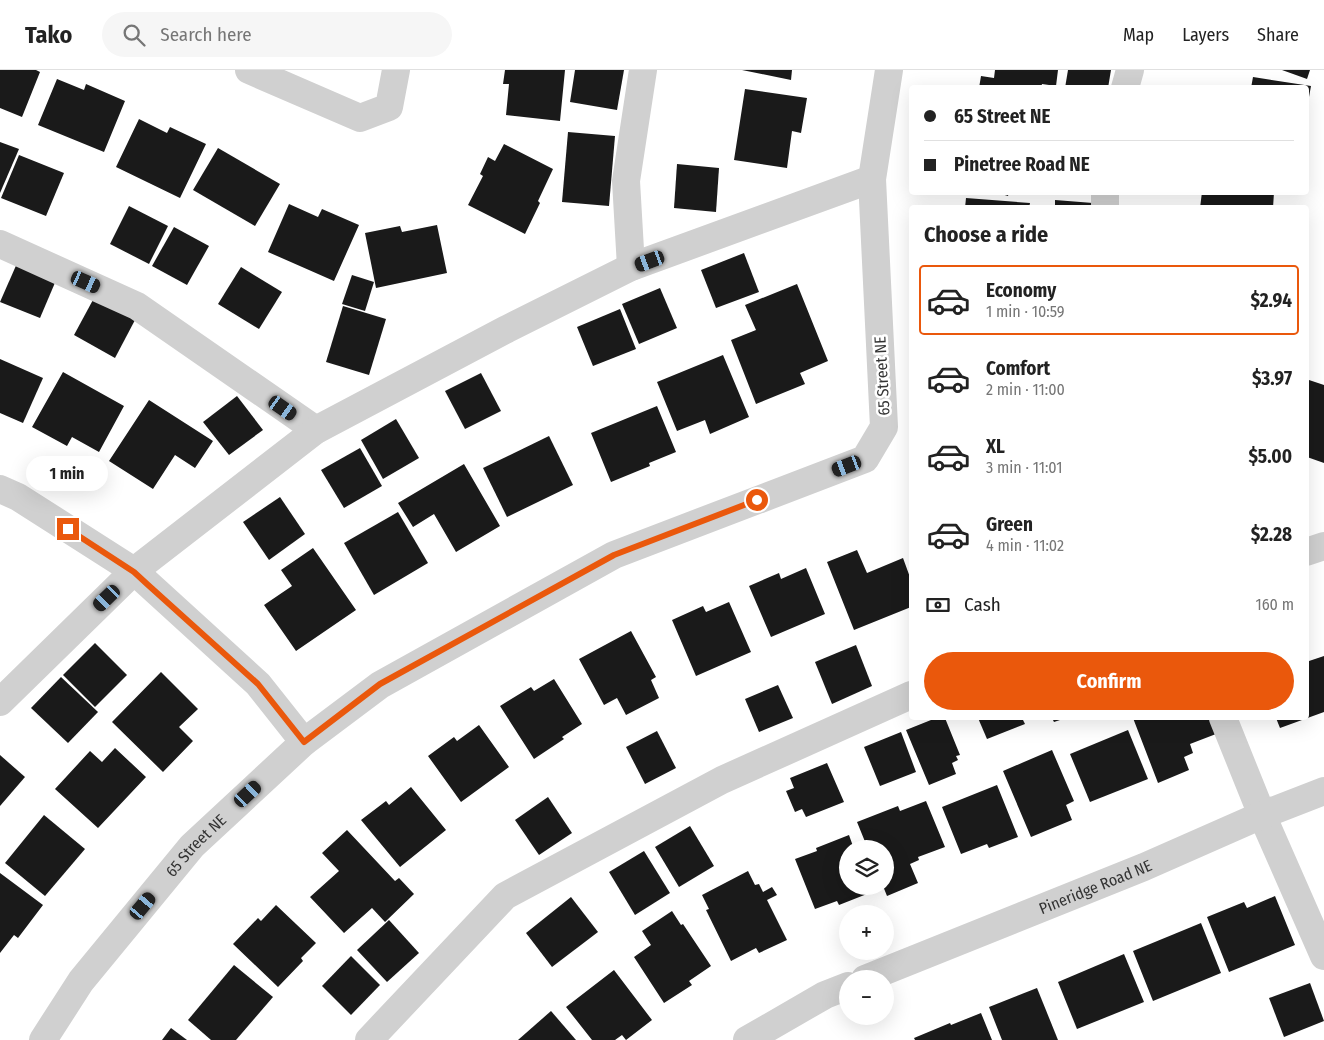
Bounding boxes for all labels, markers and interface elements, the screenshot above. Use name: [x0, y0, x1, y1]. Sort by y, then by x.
search box: [102, 12, 452, 57]
text: Tako: [25, 21, 72, 49]
icon: search: [120, 21, 148, 49]
text: Search here: [160, 23, 252, 46]
text: Map: [1123, 24, 1154, 46]
text: Layers: [1182, 24, 1229, 46]
text: Share: [1257, 24, 1299, 46]
text: 65 Street NE: [954, 105, 1050, 128]
text: Pinetree Road NE: [954, 153, 1090, 176]
text: Choose a ride: [924, 221, 1048, 248]
car: [633, 249, 666, 273]
car: [69, 269, 102, 295]
icon: car: [926, 278, 971, 323]
text: Economy: [986, 279, 1056, 302]
text: $2.94: [1251, 289, 1292, 312]
text: 1 min · 10:59: [986, 302, 1065, 321]
street label: 65 Street NE: [870, 336, 894, 416]
icon: car: [926, 356, 971, 401]
text: Comfort: [986, 357, 1050, 380]
text: $3.97: [1252, 367, 1292, 390]
text: 2 min · 11:00: [986, 380, 1065, 399]
car: [266, 393, 299, 423]
icon: car: [926, 434, 971, 479]
text: XL: [986, 435, 1005, 458]
text: $5.00: [1248, 445, 1292, 468]
car: [830, 454, 863, 478]
callout: 1 min: [27, 456, 109, 492]
text: 3 min · 11:01: [986, 458, 1062, 477]
text: 1 min: [50, 464, 84, 483]
route start: [746, 489, 768, 511]
icon: car: [926, 512, 971, 557]
text: Green: [986, 513, 1033, 536]
route end: [57, 518, 79, 540]
text: $2.28: [1251, 523, 1292, 546]
text: 4 min · 11:02: [986, 536, 1064, 555]
car: [90, 582, 123, 614]
icon: cash: [924, 591, 952, 619]
text: Cash: [964, 593, 1001, 616]
text: 160 m: [1255, 595, 1294, 614]
button: Confirm: [924, 652, 1294, 710]
car: [231, 778, 264, 810]
street label: 65 Street NE: [161, 810, 230, 880]
map controls: [839, 840, 894, 1025]
button: layers: [839, 840, 894, 895]
street label: Pineridge Road NE: [1036, 855, 1155, 918]
car: [127, 890, 158, 922]
button: +: [839, 905, 894, 960]
button: −: [839, 970, 894, 1025]

